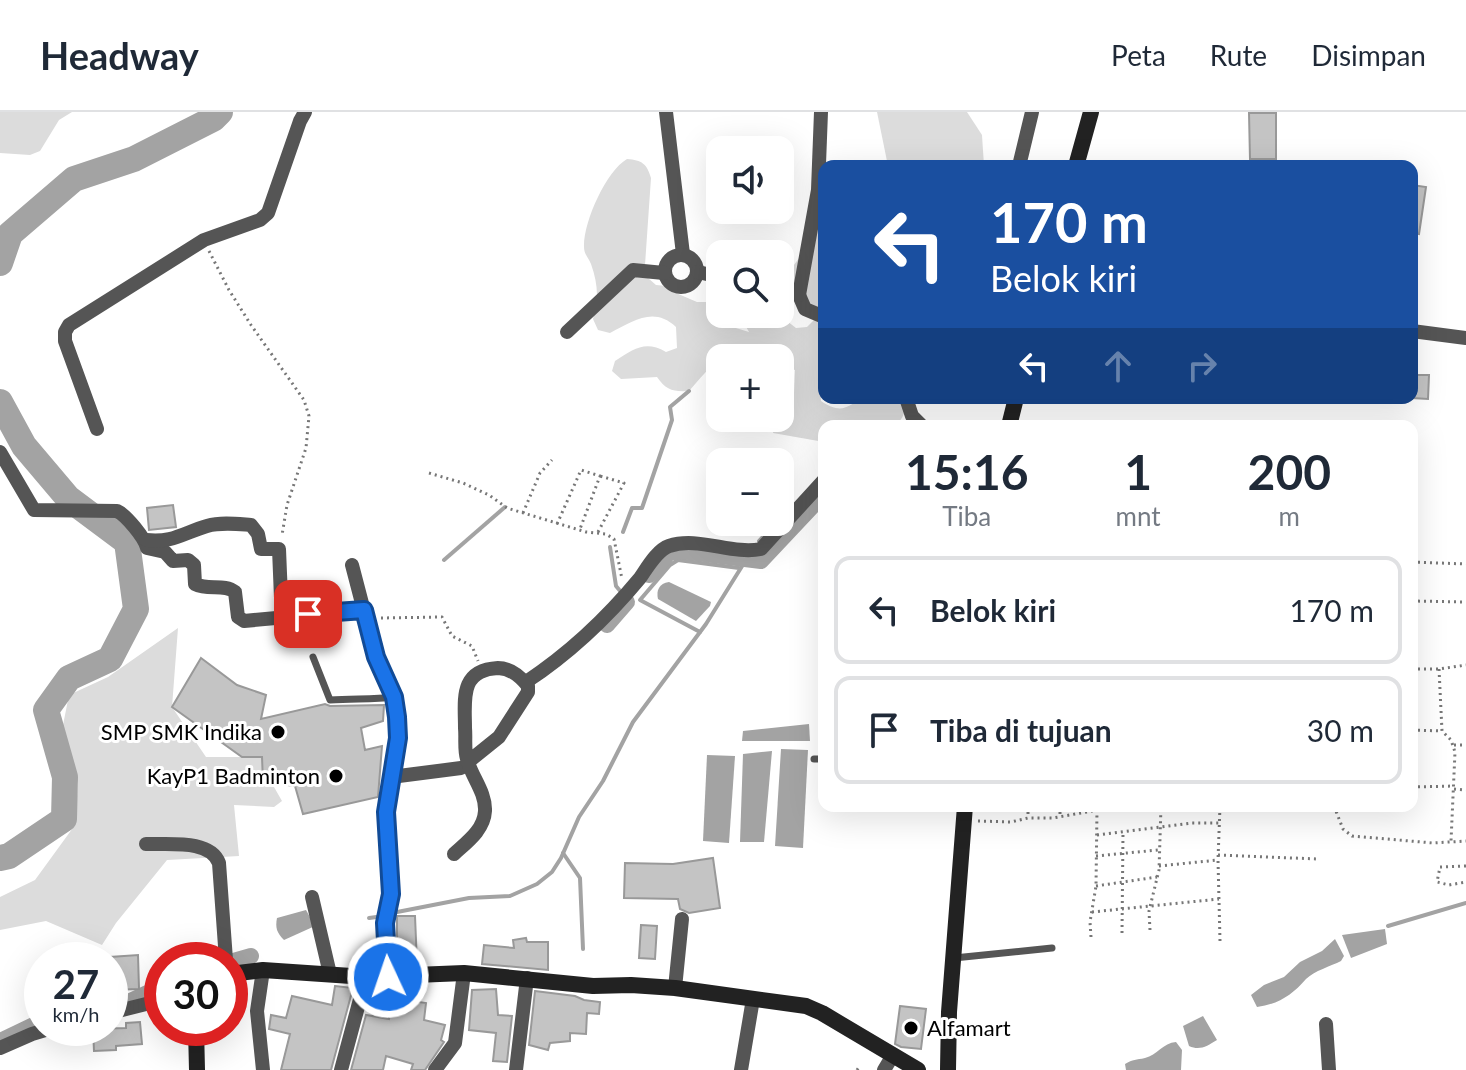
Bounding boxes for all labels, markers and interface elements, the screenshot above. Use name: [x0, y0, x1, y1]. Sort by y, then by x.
text: Headway: [40, 32, 199, 78]
text: Peta: [1111, 38, 1166, 72]
text: Rute: [1210, 38, 1267, 72]
text: Disimpan: [1311, 38, 1426, 72]
map controls: [706, 136, 794, 536]
button: sound: [706, 136, 794, 224]
text: 170 m: [990, 188, 1148, 255]
icon: left: [858, 192, 962, 296]
button: search: [706, 240, 794, 328]
text: Belok kiri: [990, 256, 1137, 300]
button: +: [706, 344, 794, 432]
icon: left: [1012, 344, 1056, 388]
icon: ahead: [1096, 344, 1140, 388]
icon: right: [1180, 344, 1224, 388]
text: 15:16: [905, 443, 1029, 500]
text: 1: [1124, 443, 1152, 500]
text: 200: [1248, 443, 1331, 500]
button: −: [706, 448, 794, 536]
text: Tiba: [942, 500, 991, 532]
text: mnt: [1116, 500, 1161, 532]
text: m: [1279, 500, 1300, 532]
pin: [274, 580, 342, 648]
icon: left: [862, 588, 906, 632]
icon: arrive: [286, 592, 330, 636]
text: Belok kiri: [930, 592, 1056, 628]
text: 170 m: [1289, 592, 1374, 628]
icon: arrive: [862, 708, 906, 752]
text: Tiba di tujuan: [930, 712, 1112, 748]
text: 30 m: [1307, 712, 1374, 748]
place label: SMP SMK Indika: [101, 718, 262, 745]
marker: SMP SMK Indika: [269, 723, 287, 741]
place label: KayP1 Badminton: [147, 762, 320, 789]
marker: KayP1 Badminton: [327, 767, 345, 785]
position arrow: [346, 935, 430, 1019]
speed limit sign: 30: [144, 942, 248, 1046]
text: 27: [53, 960, 99, 1008]
text: km/h: [53, 1002, 99, 1026]
place label: Alfamart: [927, 1014, 1011, 1041]
marker: Alfamart: [902, 1019, 920, 1037]

